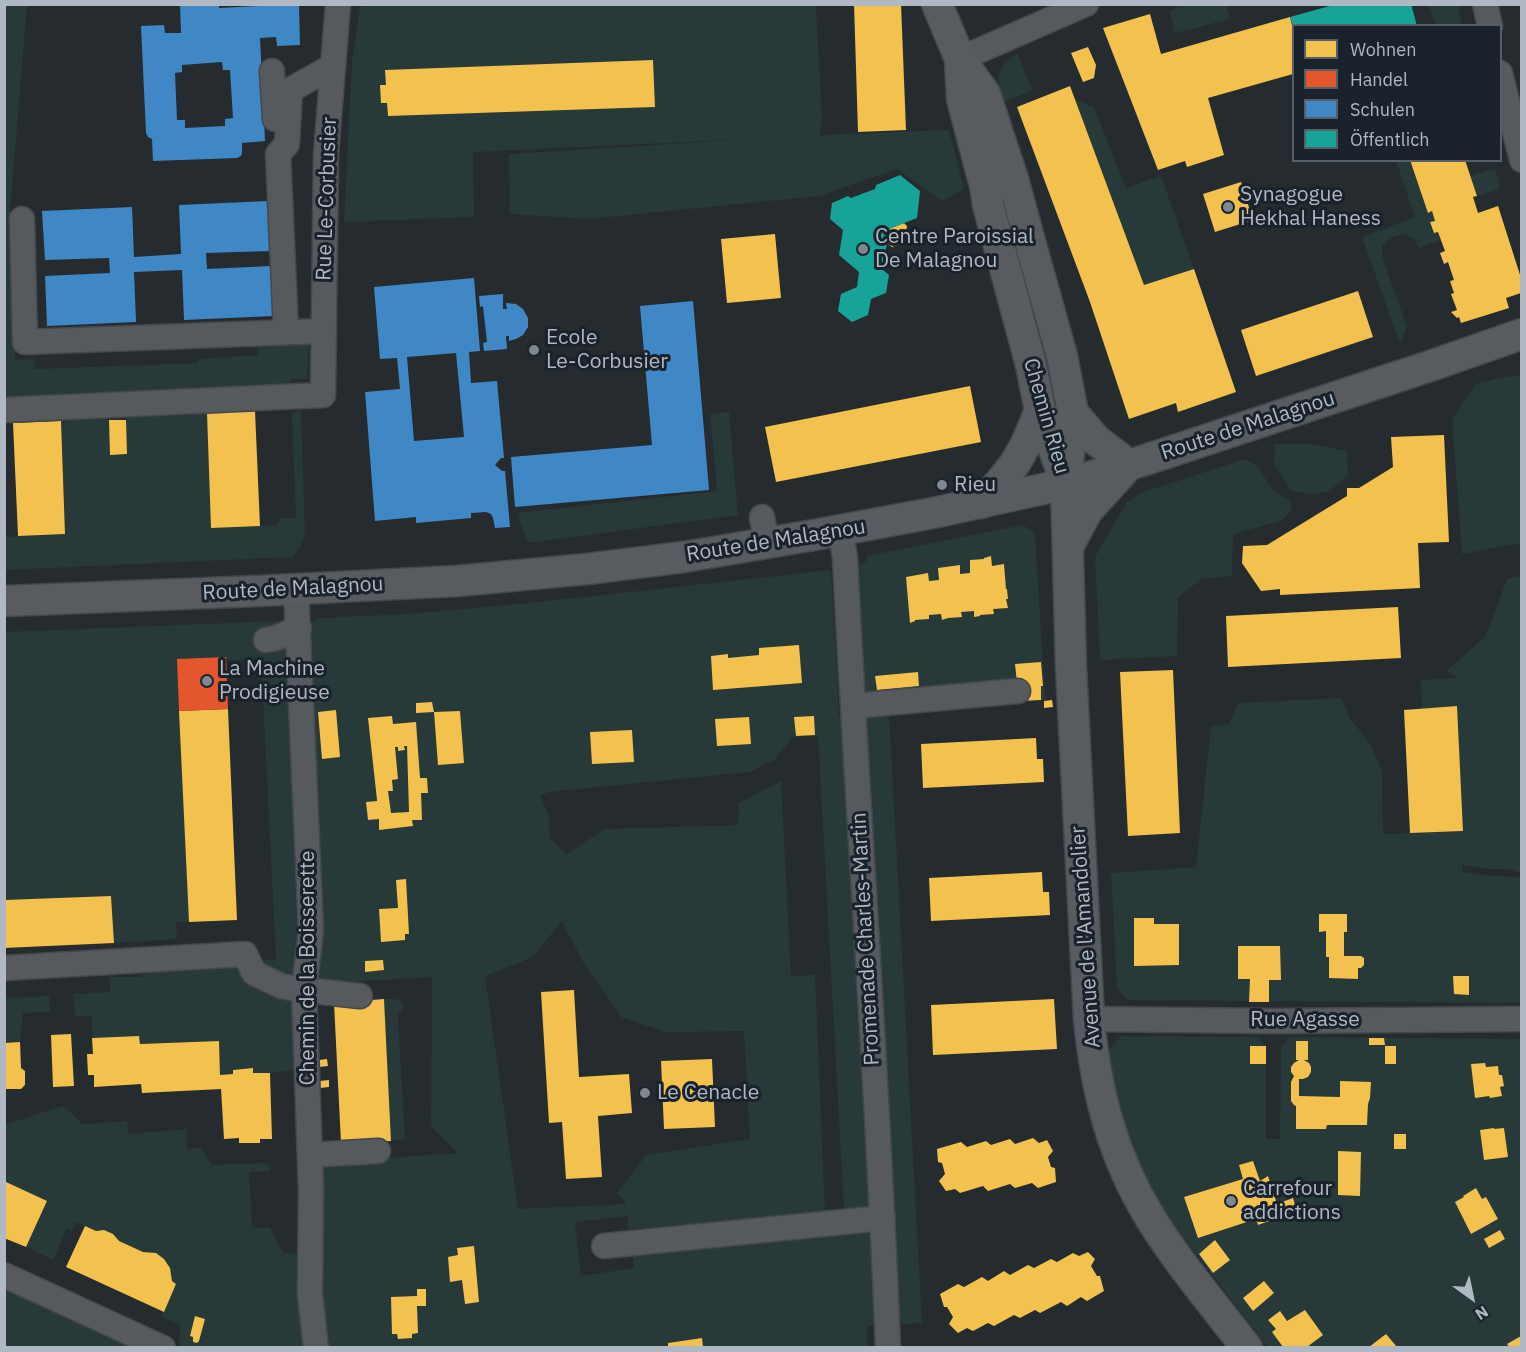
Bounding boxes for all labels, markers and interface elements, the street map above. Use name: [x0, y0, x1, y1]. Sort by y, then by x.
legend: [1292, 24, 1502, 162]
text: Wohnen: [1350, 38, 1416, 61]
text: Handel: [1350, 68, 1408, 91]
text: Schulen: [1350, 98, 1415, 121]
street label: Rue Le-Corbusier: [312, 117, 342, 281]
text: Öffentlich: [1350, 128, 1429, 151]
place label: Synagogue Hekhal Haness: [1240, 182, 1381, 232]
marker: Synagogue Hekhal Haness: [1221, 200, 1235, 214]
place label: Centre Paroissial De Malagnou: [875, 224, 1034, 274]
marker: Centre Paroissial De Malagnou: [856, 242, 870, 256]
place label: Ecole Le-Corbusier: [546, 325, 668, 375]
marker: Ecole Le-Corbusier: [527, 343, 541, 357]
street label: Chemin Rieu: [1017, 355, 1075, 477]
street label: Route de Malagnou: [1158, 386, 1338, 466]
place label: Rieu: [954, 472, 996, 498]
marker: Rieu: [935, 478, 949, 492]
street label: Route de Malagnou: [685, 514, 867, 568]
street label: Route de Malagnou: [202, 572, 384, 606]
place label: La Machine Prodigieuse: [219, 656, 330, 706]
marker: La Machine Prodigieuse: [200, 674, 214, 688]
street label: Promenade Charles-Martin: [847, 812, 885, 1066]
street label: Avenue de l'Amandolier: [1066, 825, 1106, 1049]
street label: Chemin de la Boisserette: [295, 850, 321, 1086]
street label: Rue Agasse: [1250, 1007, 1360, 1033]
place label: Le Cenacle: [657, 1080, 759, 1106]
marker: Le Cenacle: [638, 1086, 652, 1100]
place label: Carrefour addictions: [1243, 1176, 1341, 1226]
marker: Carrefour addictions: [1224, 1194, 1238, 1208]
north arrow: [1442, 1268, 1502, 1328]
text: N: [1471, 1302, 1492, 1325]

